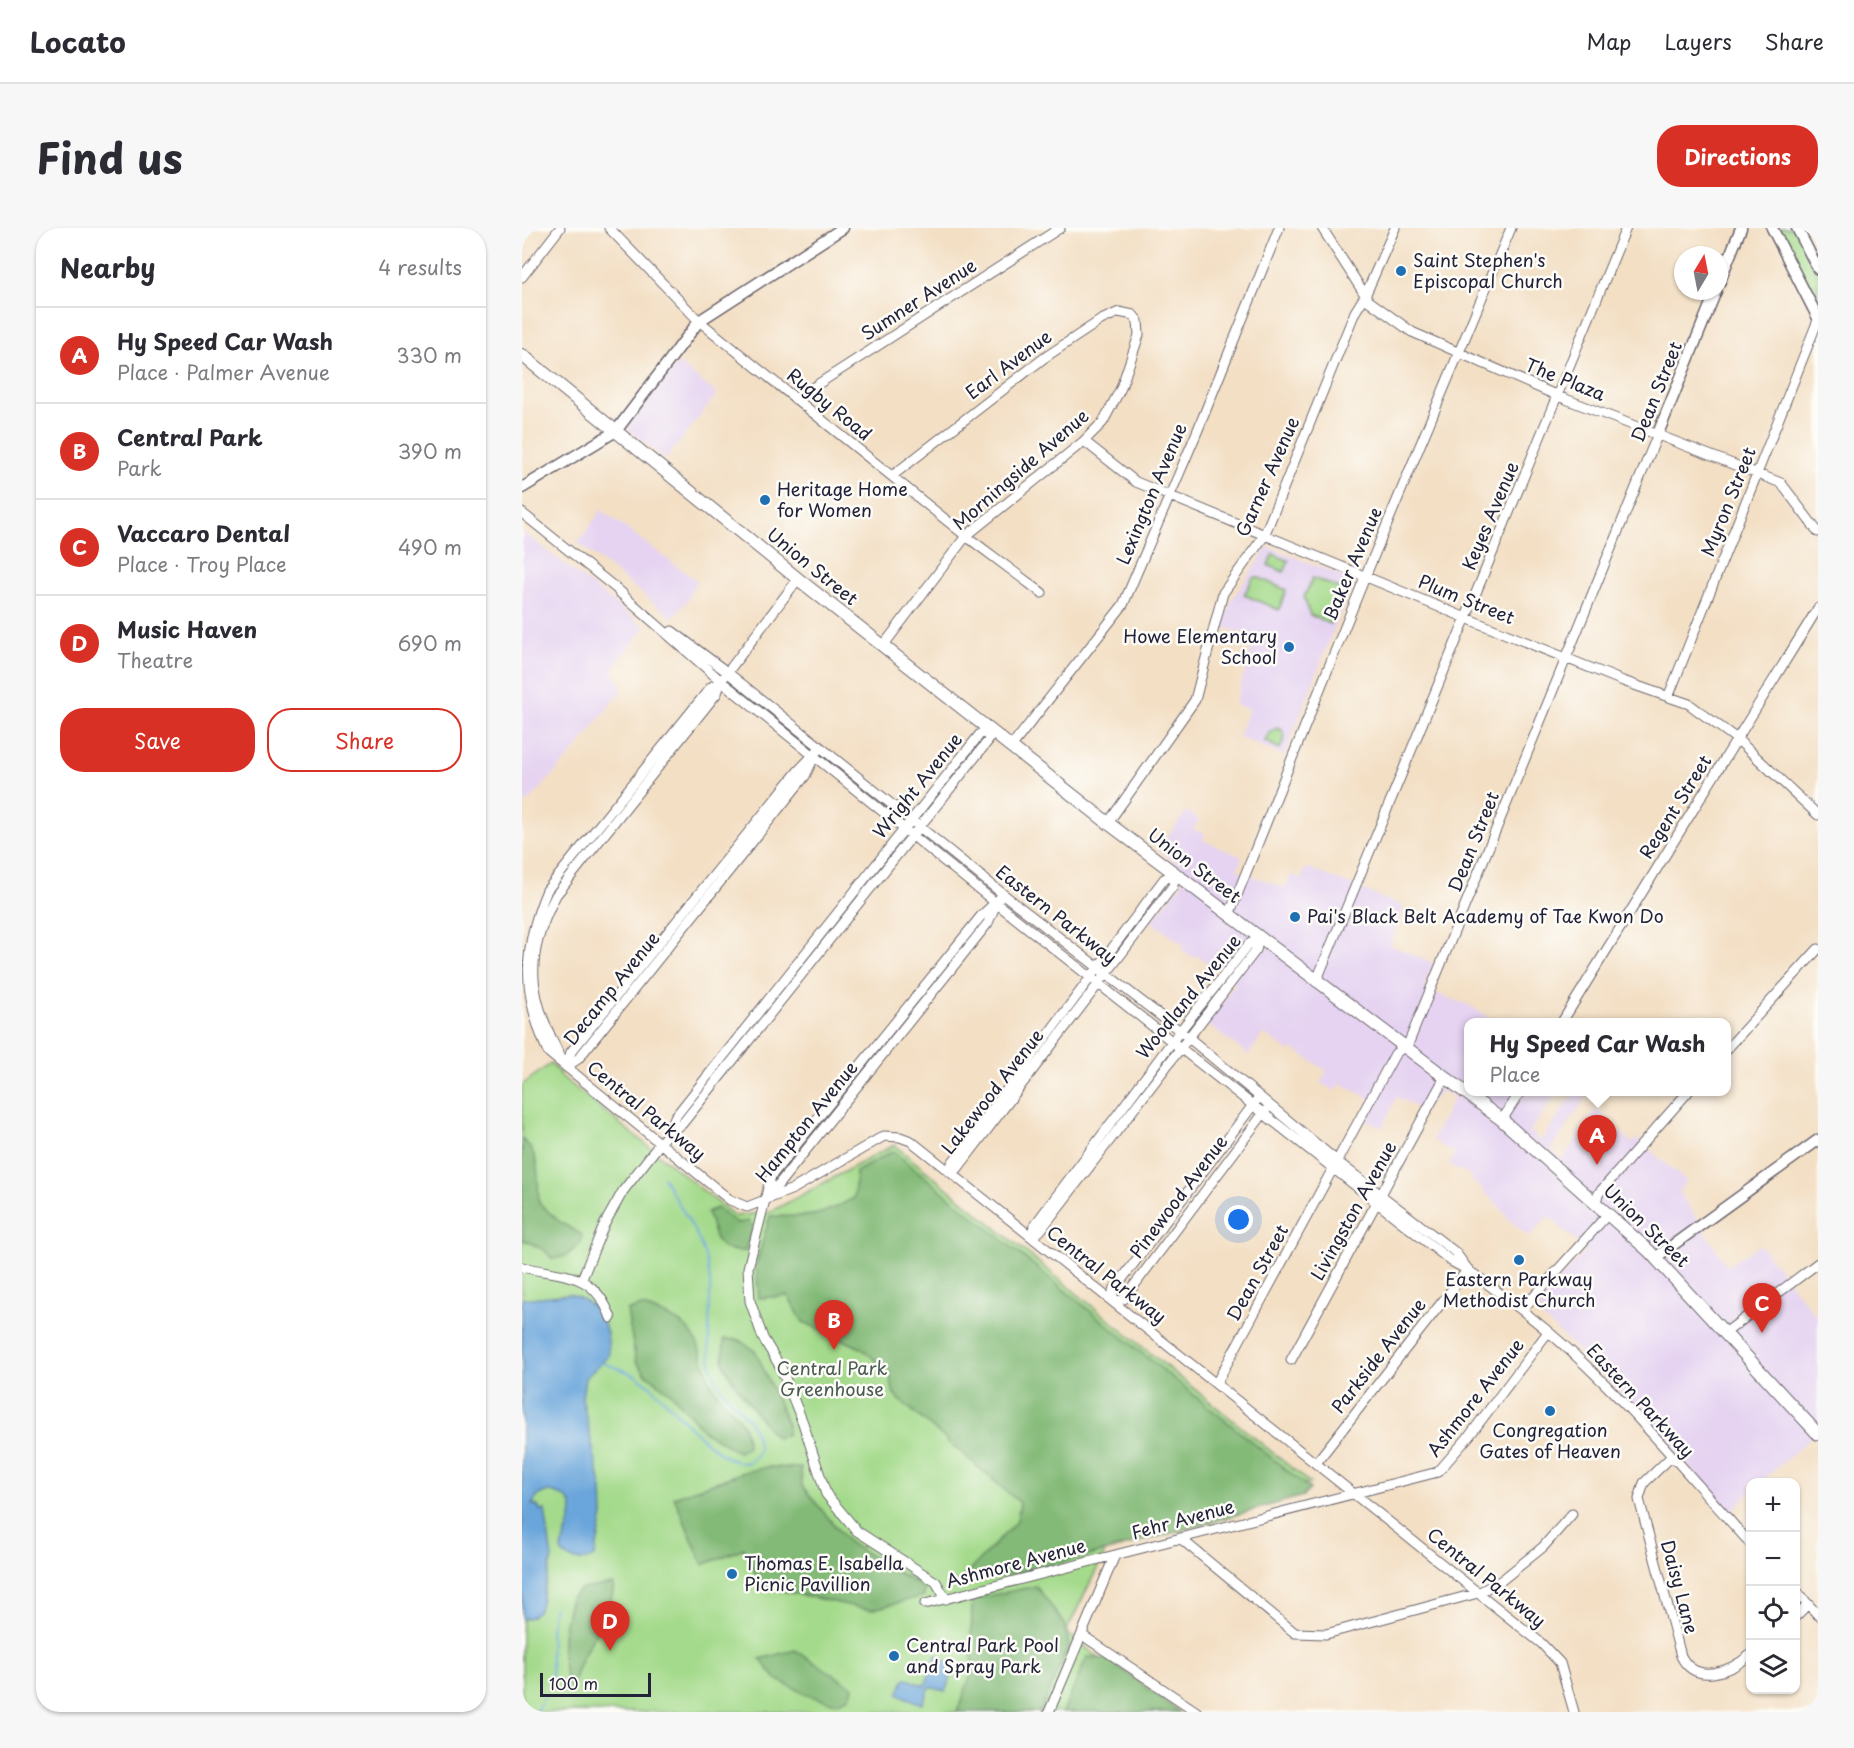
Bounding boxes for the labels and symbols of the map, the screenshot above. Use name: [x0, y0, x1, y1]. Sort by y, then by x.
place label: Saint Stephen's Episcopal Church: [1413, 246, 1563, 294]
north arrow: [1674, 246, 1728, 300]
street label: Sumner Avenue: [855, 251, 981, 346]
marker: Saint Stephen's Episcopal Church: [1394, 264, 1408, 278]
street label: Earl Avenue: [959, 322, 1057, 405]
street label: Dean Street: [1623, 337, 1688, 446]
street label: The Plaza: [1521, 350, 1610, 407]
street label: Rugby Road: [782, 361, 878, 447]
street label: Morningside Avenue: [946, 402, 1094, 536]
street label: Garner Avenue: [1228, 412, 1305, 541]
street label: Lexington Avenue: [1109, 418, 1193, 568]
street label: Myron Street: [1693, 443, 1762, 560]
street label: Keyes Avenue: [1455, 457, 1525, 574]
place label: Heritage Home for Women: [777, 475, 908, 523]
marker: Heritage Home for Women: [758, 493, 772, 507]
street label: Baker Avenue: [1316, 502, 1388, 624]
street label: Union Street: [761, 521, 864, 611]
street label: Plum Street: [1414, 567, 1519, 630]
place label: Howe Elementary School: [1123, 622, 1277, 670]
marker: Howe Elementary School: [1282, 640, 1296, 654]
street label: Wright Avenue: [866, 726, 968, 844]
street label: Regent Street: [1632, 749, 1717, 863]
street label: Dean Street: [1440, 787, 1505, 896]
street label: Union Street: [1143, 821, 1247, 909]
street label: Eastern Parkway: [991, 858, 1123, 970]
place label: Pai's Black Belt Academy of Tae Kwon Do: [1307, 902, 1664, 929]
marker: Pai's Black Belt Academy of Tae Kwon Do: [1288, 910, 1302, 924]
street label: Decamp Avenue: [556, 925, 665, 1051]
street label: Woodland Avenue: [1129, 928, 1247, 1064]
street label: Lakewood Avenue: [934, 1023, 1049, 1159]
street label: Central Parkway: [582, 1053, 712, 1166]
street label: Hampton Avenue: [748, 1054, 863, 1188]
pin: A: [1578, 1116, 1616, 1165]
street label: Pinewood Avenue: [1122, 1129, 1233, 1263]
street label: Livingston Avenue: [1303, 1136, 1402, 1285]
street label: Union Street: [1598, 1177, 1696, 1273]
your location: [1224, 1205, 1253, 1234]
street label: Central Parkway: [1041, 1218, 1173, 1329]
street label: Dean Street: [1219, 1219, 1294, 1325]
marker: Eastern Parkway Methodist Church: [1512, 1253, 1526, 1267]
place label: Eastern Parkway Methodist Church: [1442, 1265, 1596, 1313]
pin: C: [1742, 1284, 1782, 1333]
street label: Parkside Avenue: [1324, 1292, 1432, 1418]
pin: B: [814, 1300, 854, 1350]
street label: Ashmore Avenue: [1420, 1332, 1530, 1462]
street label: Eastern Parkway: [1581, 1337, 1701, 1463]
park label: Central Park Greenhouse: [776, 1354, 888, 1402]
marker: Congregation Gates of Heaven: [1543, 1404, 1557, 1418]
place label: Congregation Gates of Heaven: [1479, 1416, 1621, 1464]
street label: Fehr Avenue: [1128, 1492, 1237, 1545]
street label: Central Parkway: [1422, 1520, 1552, 1633]
street label: Ashmore Avenue: [943, 1531, 1089, 1594]
street label: Daisy Lane: [1655, 1537, 1706, 1637]
place label: Thomas E. Isabella Picnic Pavillion: [744, 1549, 904, 1597]
marker: Thomas E. Isabella Picnic Pavillion: [725, 1567, 739, 1581]
pin: D: [590, 1602, 629, 1651]
place label: Central Park Pool and Spray Park: [906, 1631, 1059, 1679]
marker: Central Park Pool and Spray Park: [887, 1649, 901, 1663]
scale bar: [540, 1670, 651, 1698]

